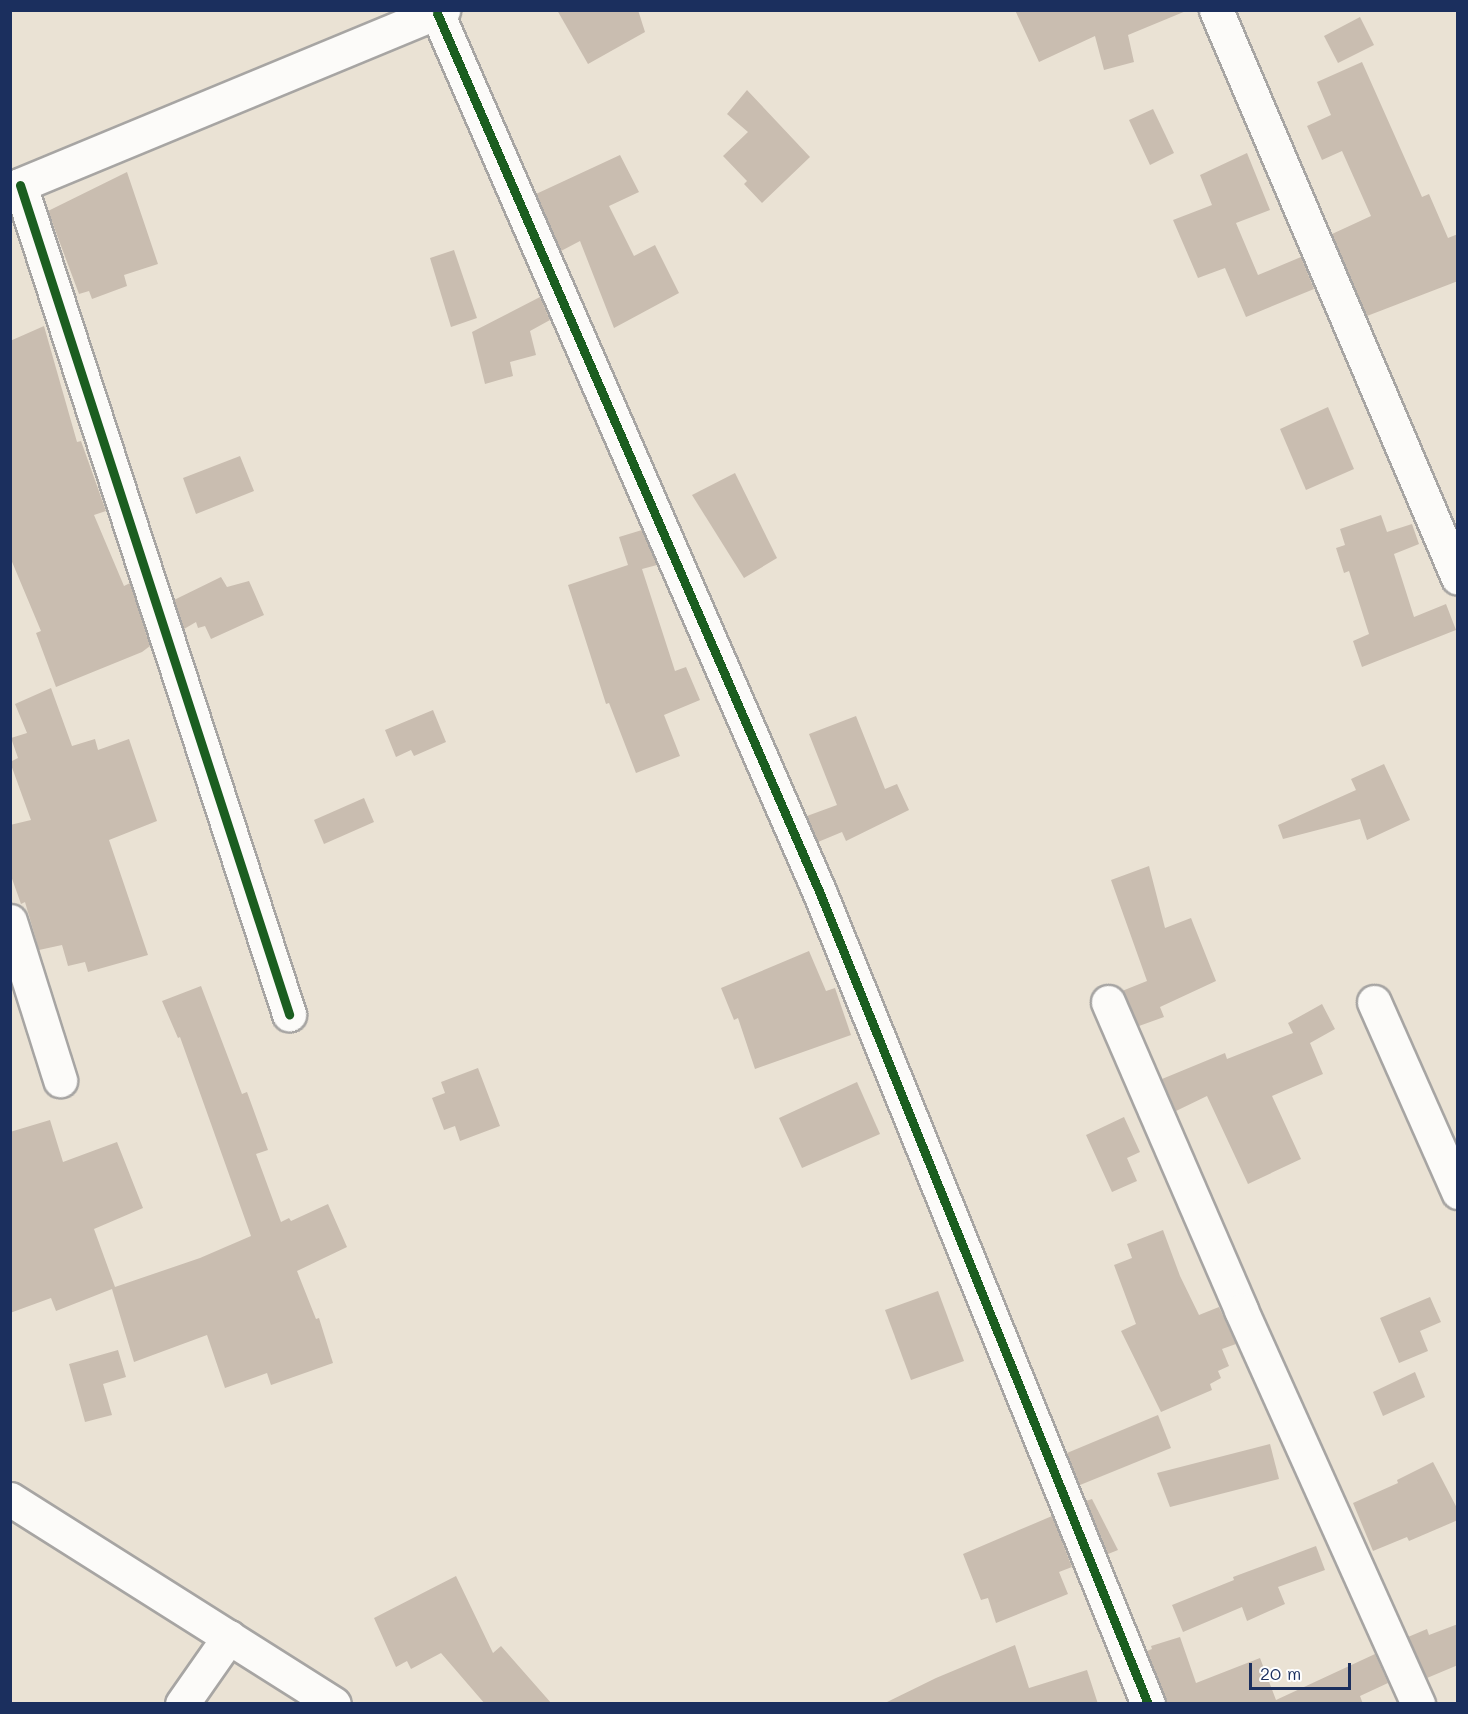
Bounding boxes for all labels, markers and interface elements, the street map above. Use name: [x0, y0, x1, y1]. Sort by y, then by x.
scale bar: [1252, 1651, 1354, 1689]
text: 20 m: [1260, 1661, 1301, 1685]

